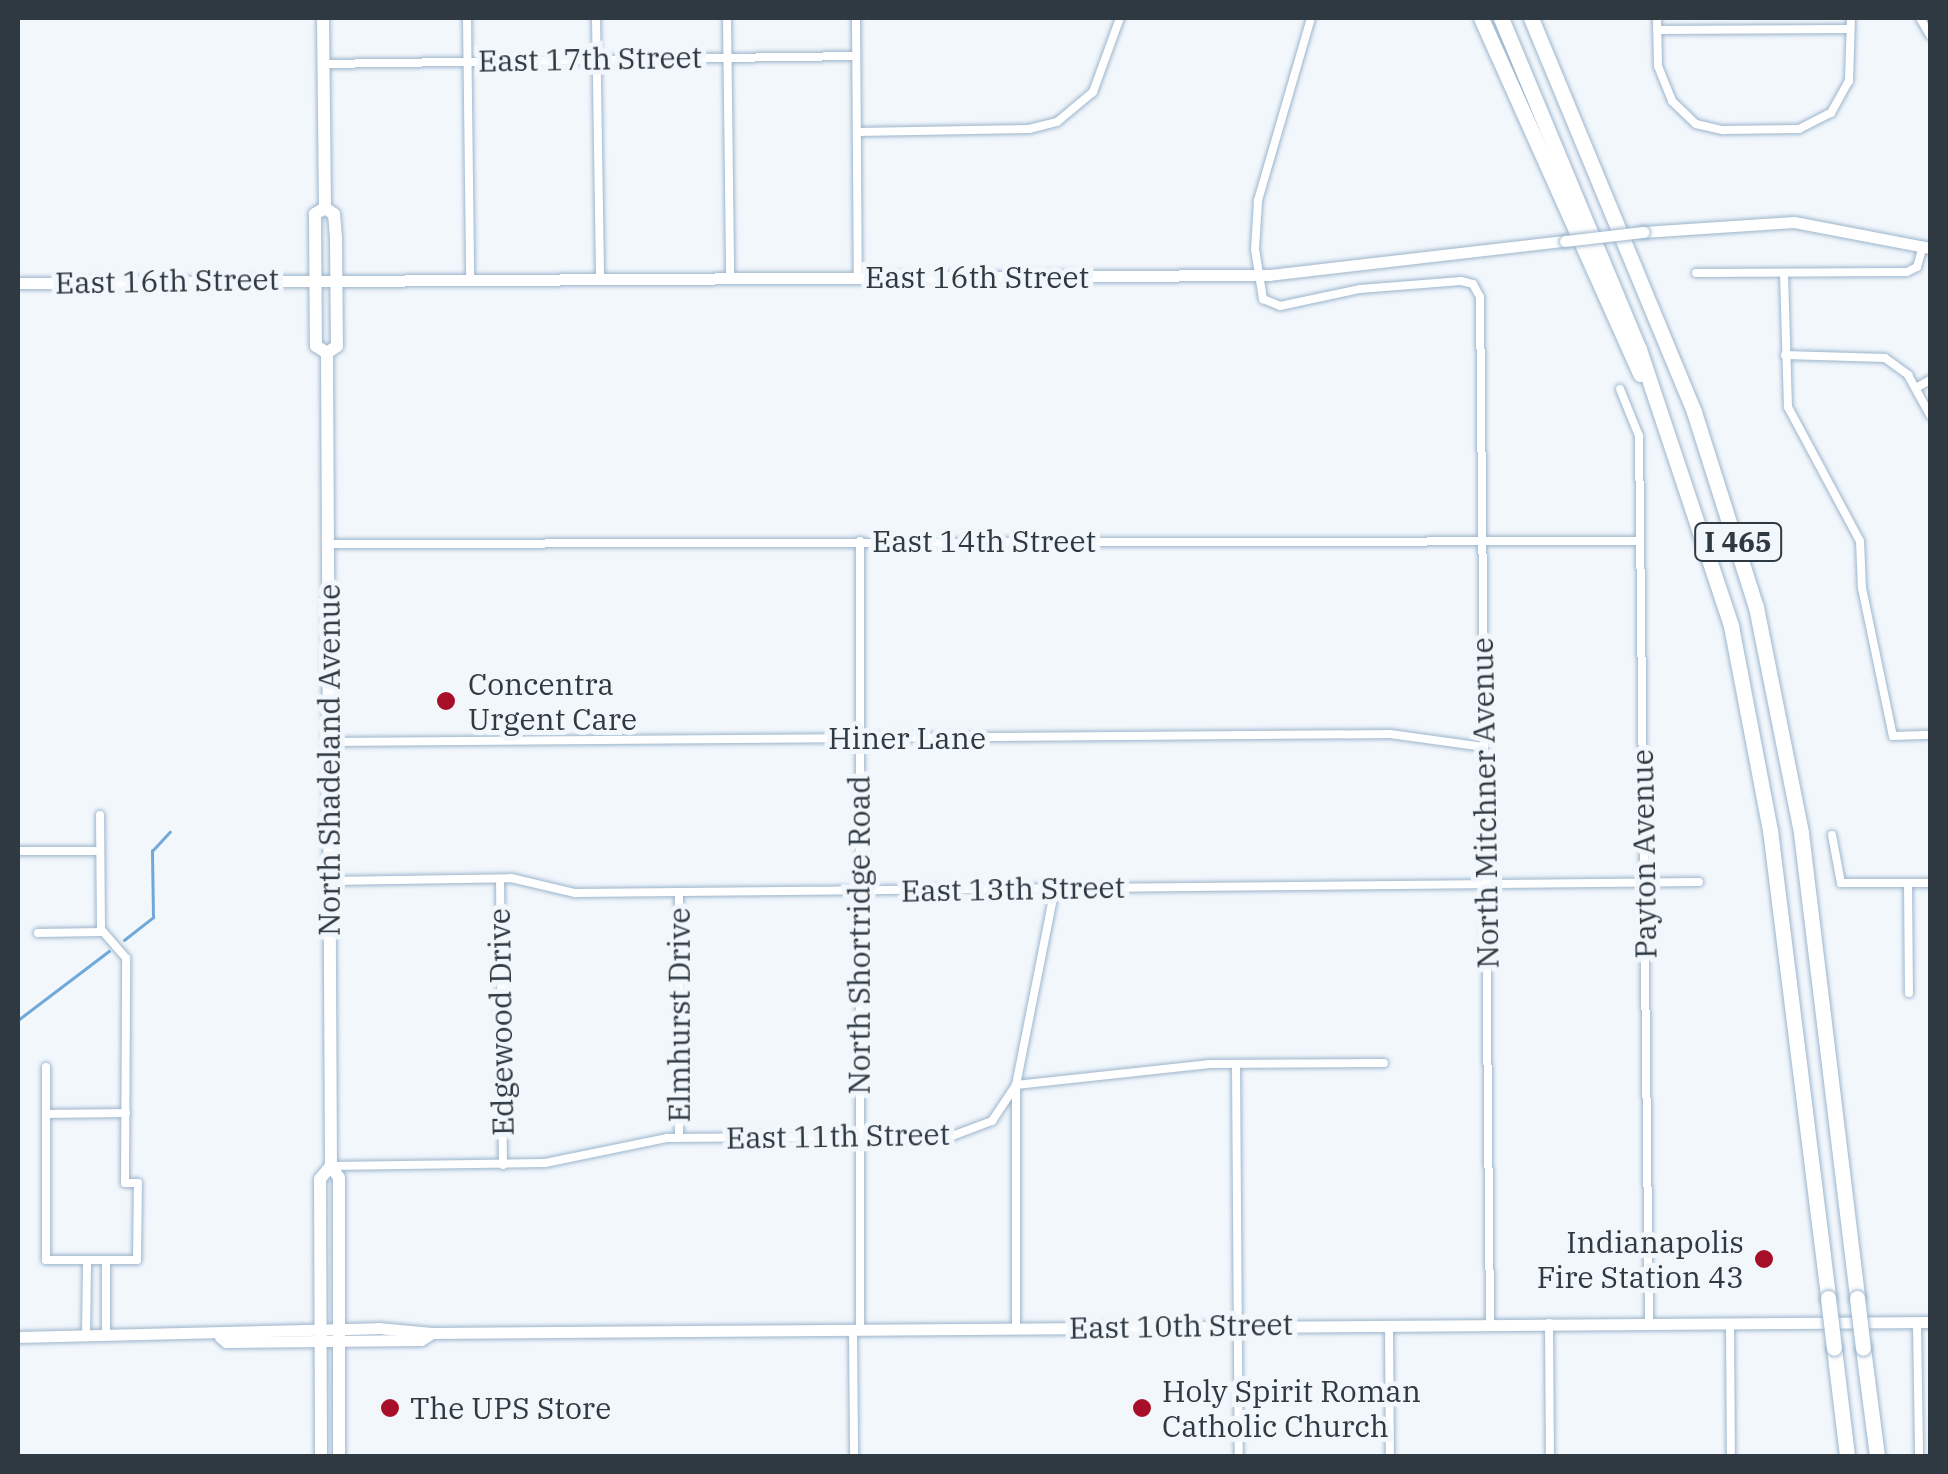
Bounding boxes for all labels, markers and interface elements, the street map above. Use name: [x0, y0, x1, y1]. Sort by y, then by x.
street label: East 17th Street: [478, 39, 702, 79]
street label: East 16th Street: [865, 259, 1089, 295]
street label: East 16th Street: [55, 261, 279, 301]
road number: I 465: [1693, 519, 1783, 565]
street label: East 14th Street: [872, 523, 1096, 559]
street label: North Shadeland Avenue: [311, 584, 347, 936]
street label: North Mitchner Avenue: [1464, 637, 1506, 969]
place label: Concentra Urgent Care: [468, 666, 637, 736]
marker: Concentra Urgent Care: [433, 688, 459, 714]
street label: Hiner Lane: [828, 720, 986, 756]
street label: Payton Avenue: [1624, 749, 1664, 959]
street label: North Shortridge Road: [841, 775, 877, 1095]
street label: East 13th Street: [901, 869, 1125, 909]
street label: Elmhurst Drive: [661, 907, 697, 1123]
street label: Edgewood Drive: [481, 908, 521, 1136]
street label: East 11th Street: [726, 1116, 950, 1156]
place label: Indianapolis Fire Station 43: [1537, 1224, 1744, 1294]
marker: Indianapolis Fire Station 43: [1753, 1248, 1775, 1270]
street label: East 10th Street: [1069, 1306, 1293, 1346]
place label: Holy Spirit Roman Catholic Church: [1162, 1373, 1421, 1444]
place label: The UPS Store: [410, 1390, 611, 1426]
marker: The UPS Store: [379, 1397, 401, 1419]
marker: Holy Spirit Roman Catholic Church: [1131, 1397, 1153, 1419]

